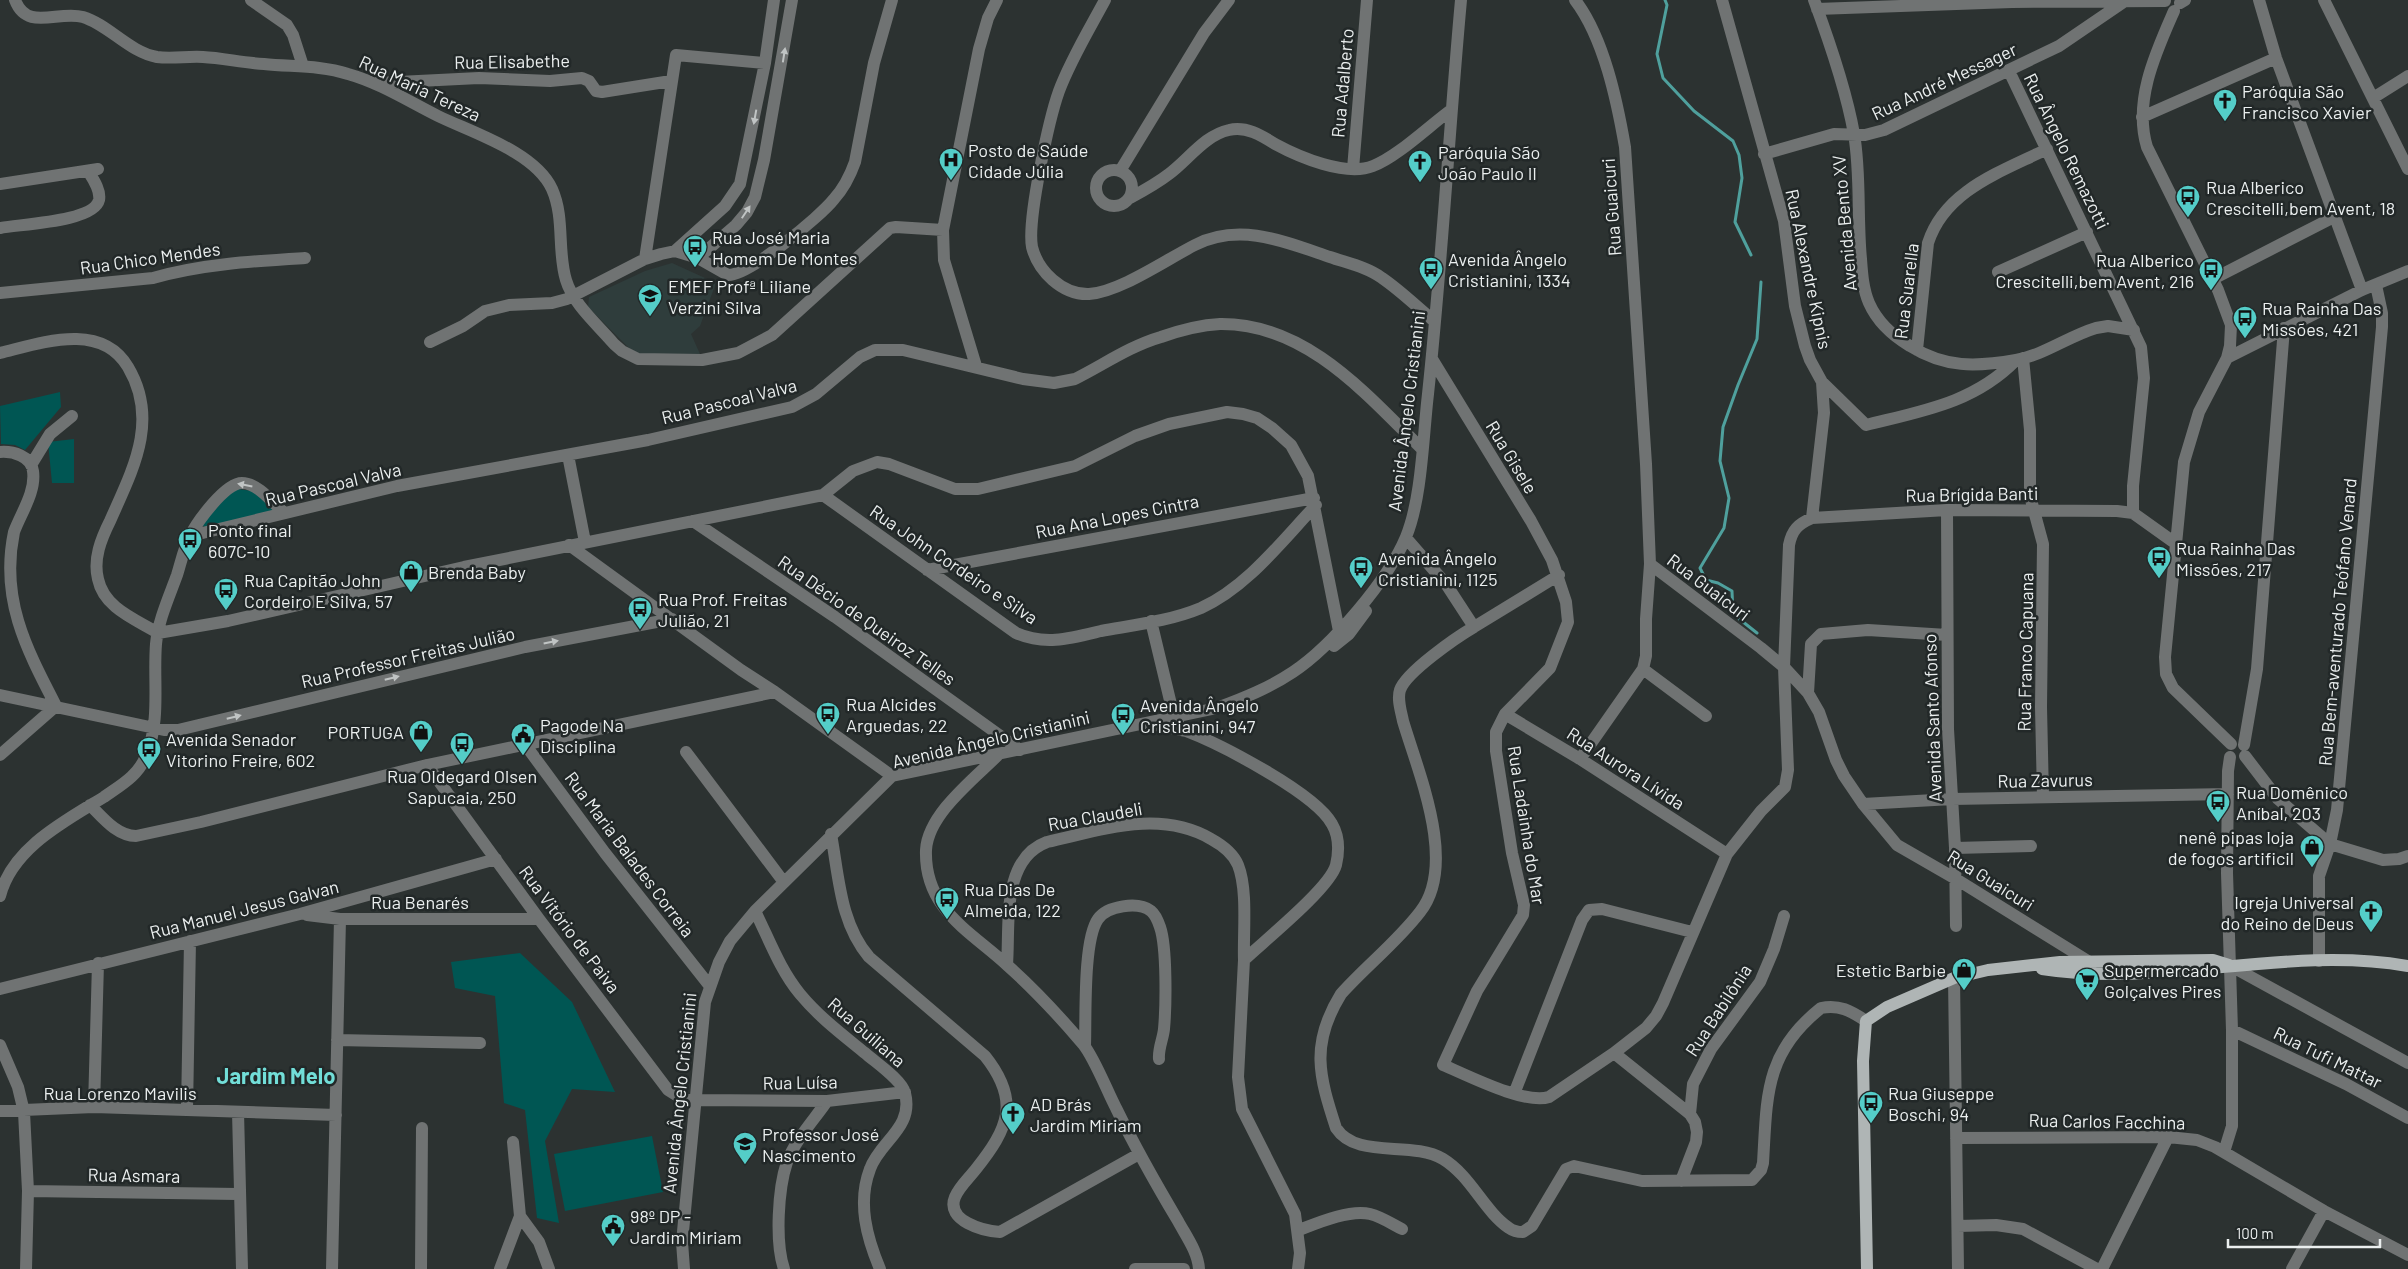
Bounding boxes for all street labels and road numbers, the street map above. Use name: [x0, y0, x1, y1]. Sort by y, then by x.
street label: Rua Adalberto: [1326, 27, 1358, 139]
street label: Rua André Messager: [1868, 38, 2021, 124]
street label: Rua Elisabethe: [454, 49, 570, 73]
street label: Rua Maria Tereza: [356, 50, 484, 126]
street label: Rua Ângelo Remazotti: [2020, 69, 2114, 233]
street label: Avenida Bento XV: [1827, 154, 1861, 292]
street label: Rua Guaicuri: [1597, 157, 1625, 257]
street label: Rua Alexandre Kipnis: [1781, 187, 1837, 351]
street label: Rua Chico Mendes: [78, 237, 222, 279]
street label: Rua Suarella: [1889, 242, 1923, 340]
street label: Avenida Ângelo Cristianini: [1383, 309, 1429, 513]
street label: Rua Pascoal Valva: [659, 374, 799, 428]
street label: Rua Gisele: [1482, 417, 1542, 497]
street label: Rua Pascoal Valva: [263, 458, 403, 510]
street label: Rua Bem-aventurado Teófano Venard: [2313, 477, 2361, 767]
street label: Rua Brígida Banti: [1905, 482, 2039, 506]
street label: Rua Ana Lopes Cintra: [1033, 489, 1201, 543]
street label: Rua John Cordeiro e Silva: [866, 500, 1042, 628]
street label: Rua Guaicuri: [1663, 549, 1755, 625]
street label: Rua Décio de Queiroz Telles: [774, 550, 960, 690]
street label: Rua Franco Capuana: [2013, 572, 2037, 732]
street label: Rua Professor Freitas Julião: [299, 622, 517, 692]
street label: Avenida Santo Afonso: [1918, 633, 1946, 803]
street label: Avenida Ângelo Cristianini: [890, 706, 1092, 772]
street label: Rua Aurora Lívida: [1563, 722, 1689, 814]
street label: Rua Ladainha do Mar: [1504, 744, 1550, 906]
street label: Rua Maria Balades Correia: [560, 767, 700, 941]
street label: Rua Zavurus: [1997, 768, 2093, 792]
street label: Rua Claudeli: [1046, 797, 1144, 835]
street label: Rua Guaicuri: [1944, 845, 2038, 915]
street label: Rua Vitório de Paiva: [515, 861, 625, 997]
street label: Rua Manuel Jesus Galvan: [147, 875, 341, 943]
street label: Rua Benarés: [371, 891, 469, 913]
street label: Rua Babilônia: [1680, 960, 1756, 1060]
street label: Avenida Ângelo Cristianini: [657, 991, 701, 1195]
street label: Rua Guiliana: [824, 992, 910, 1072]
street label: Rua Tufi Mattar: [2270, 1021, 2386, 1093]
street label: Rua Luísa: [762, 1070, 838, 1094]
street label: Rua Lorenzo Mavilis: [43, 1082, 197, 1104]
street label: Rua Carlos Facchina: [2028, 1109, 2186, 1133]
street label: Rua Asmara: [87, 1163, 181, 1187]

